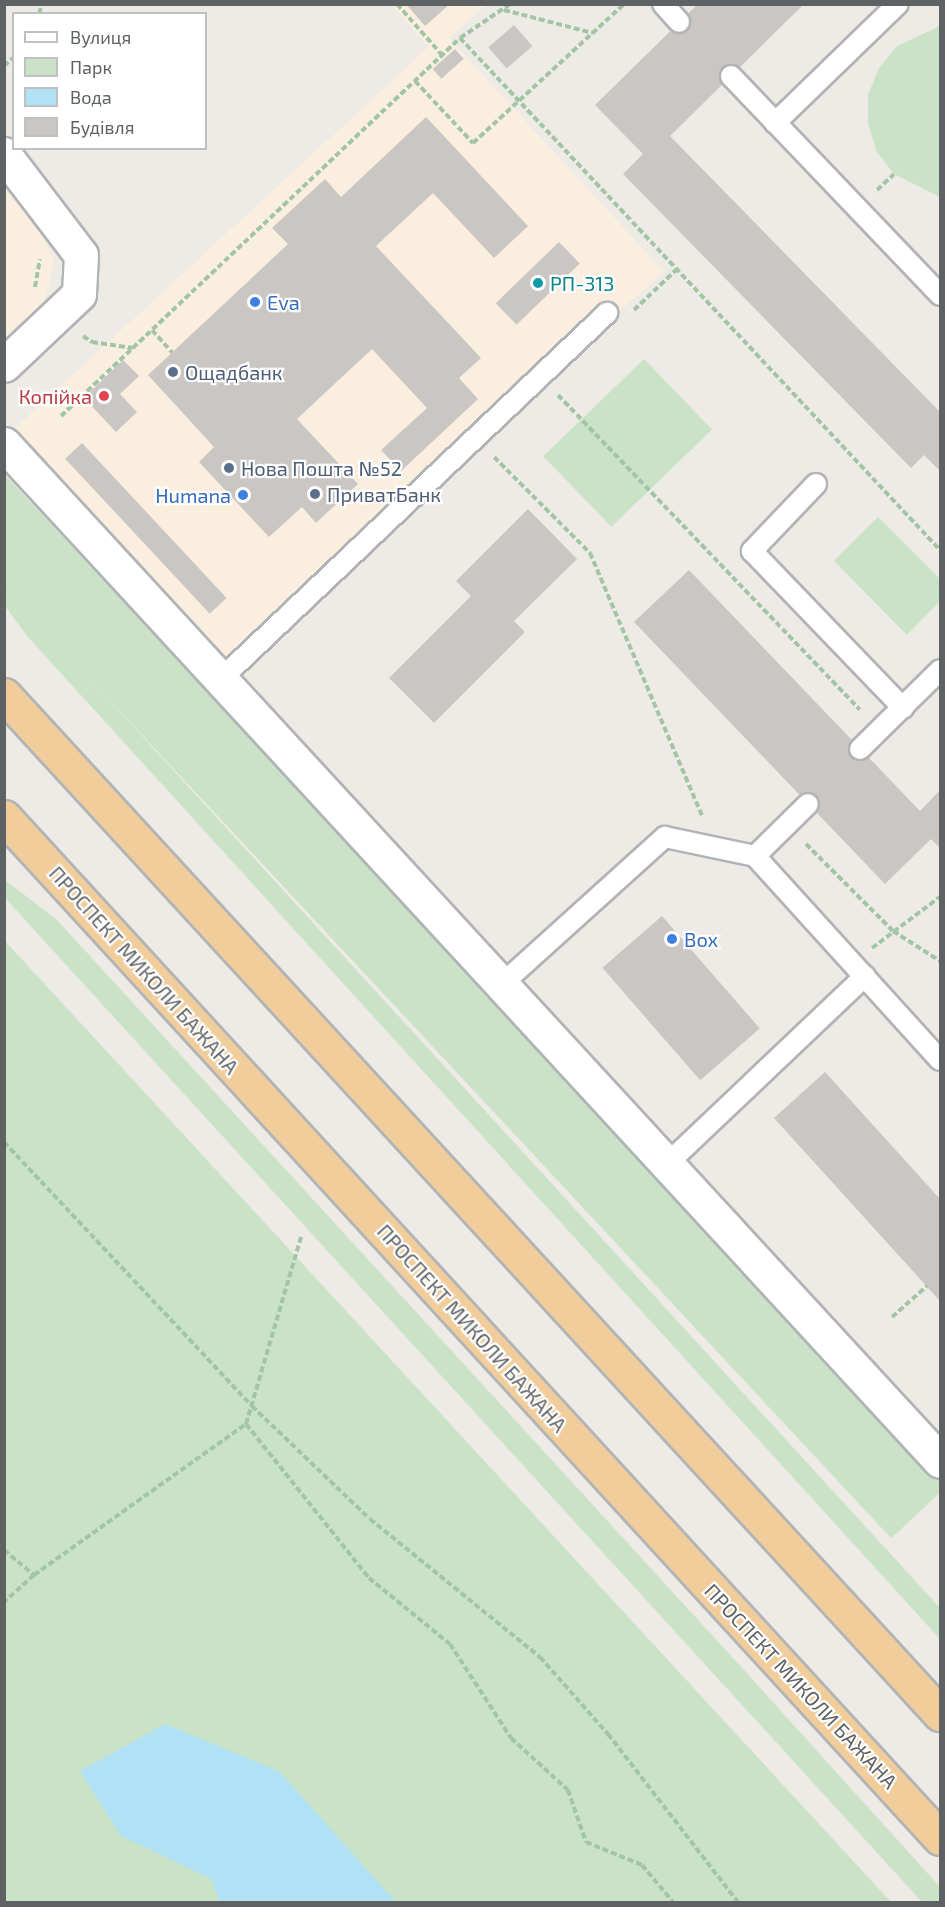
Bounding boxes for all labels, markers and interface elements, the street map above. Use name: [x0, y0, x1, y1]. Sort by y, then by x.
legend: [12, 12, 207, 150]
text: Вулиця: [70, 26, 131, 48]
text: Парк: [70, 56, 112, 78]
text: Вода: [70, 86, 112, 108]
text: Будівля: [70, 116, 134, 138]
place label: РП-313: [550, 271, 614, 295]
marker: РП-313: [531, 276, 545, 290]
place label: Eva: [267, 290, 300, 314]
marker: Eva: [248, 295, 262, 309]
place label: Ощадбанк: [185, 360, 283, 384]
marker: Ощадбанк: [166, 365, 180, 379]
place label: Копійка: [19, 384, 92, 408]
marker: Копійка: [97, 389, 111, 403]
place label: Нова Пошта №52: [241, 456, 402, 480]
marker: Нова Пошта №52: [222, 461, 236, 475]
place label: ПриватБанк: [327, 482, 441, 506]
place label: Humana: [155, 483, 231, 507]
marker: ПриватБанк: [308, 487, 322, 501]
marker: Humana: [236, 488, 250, 502]
street label: ПРОСПЕКТ МИКОЛИ БАЖАНА: [44, 861, 244, 1079]
place label: Box: [684, 927, 718, 951]
marker: Box: [665, 932, 679, 946]
street label: ПРОСПЕКТ МИКОЛИ БАЖАНА: [372, 1219, 572, 1437]
street label: ПРОСПЕКТ МИКОЛИ БАЖАНА: [700, 1579, 902, 1793]

